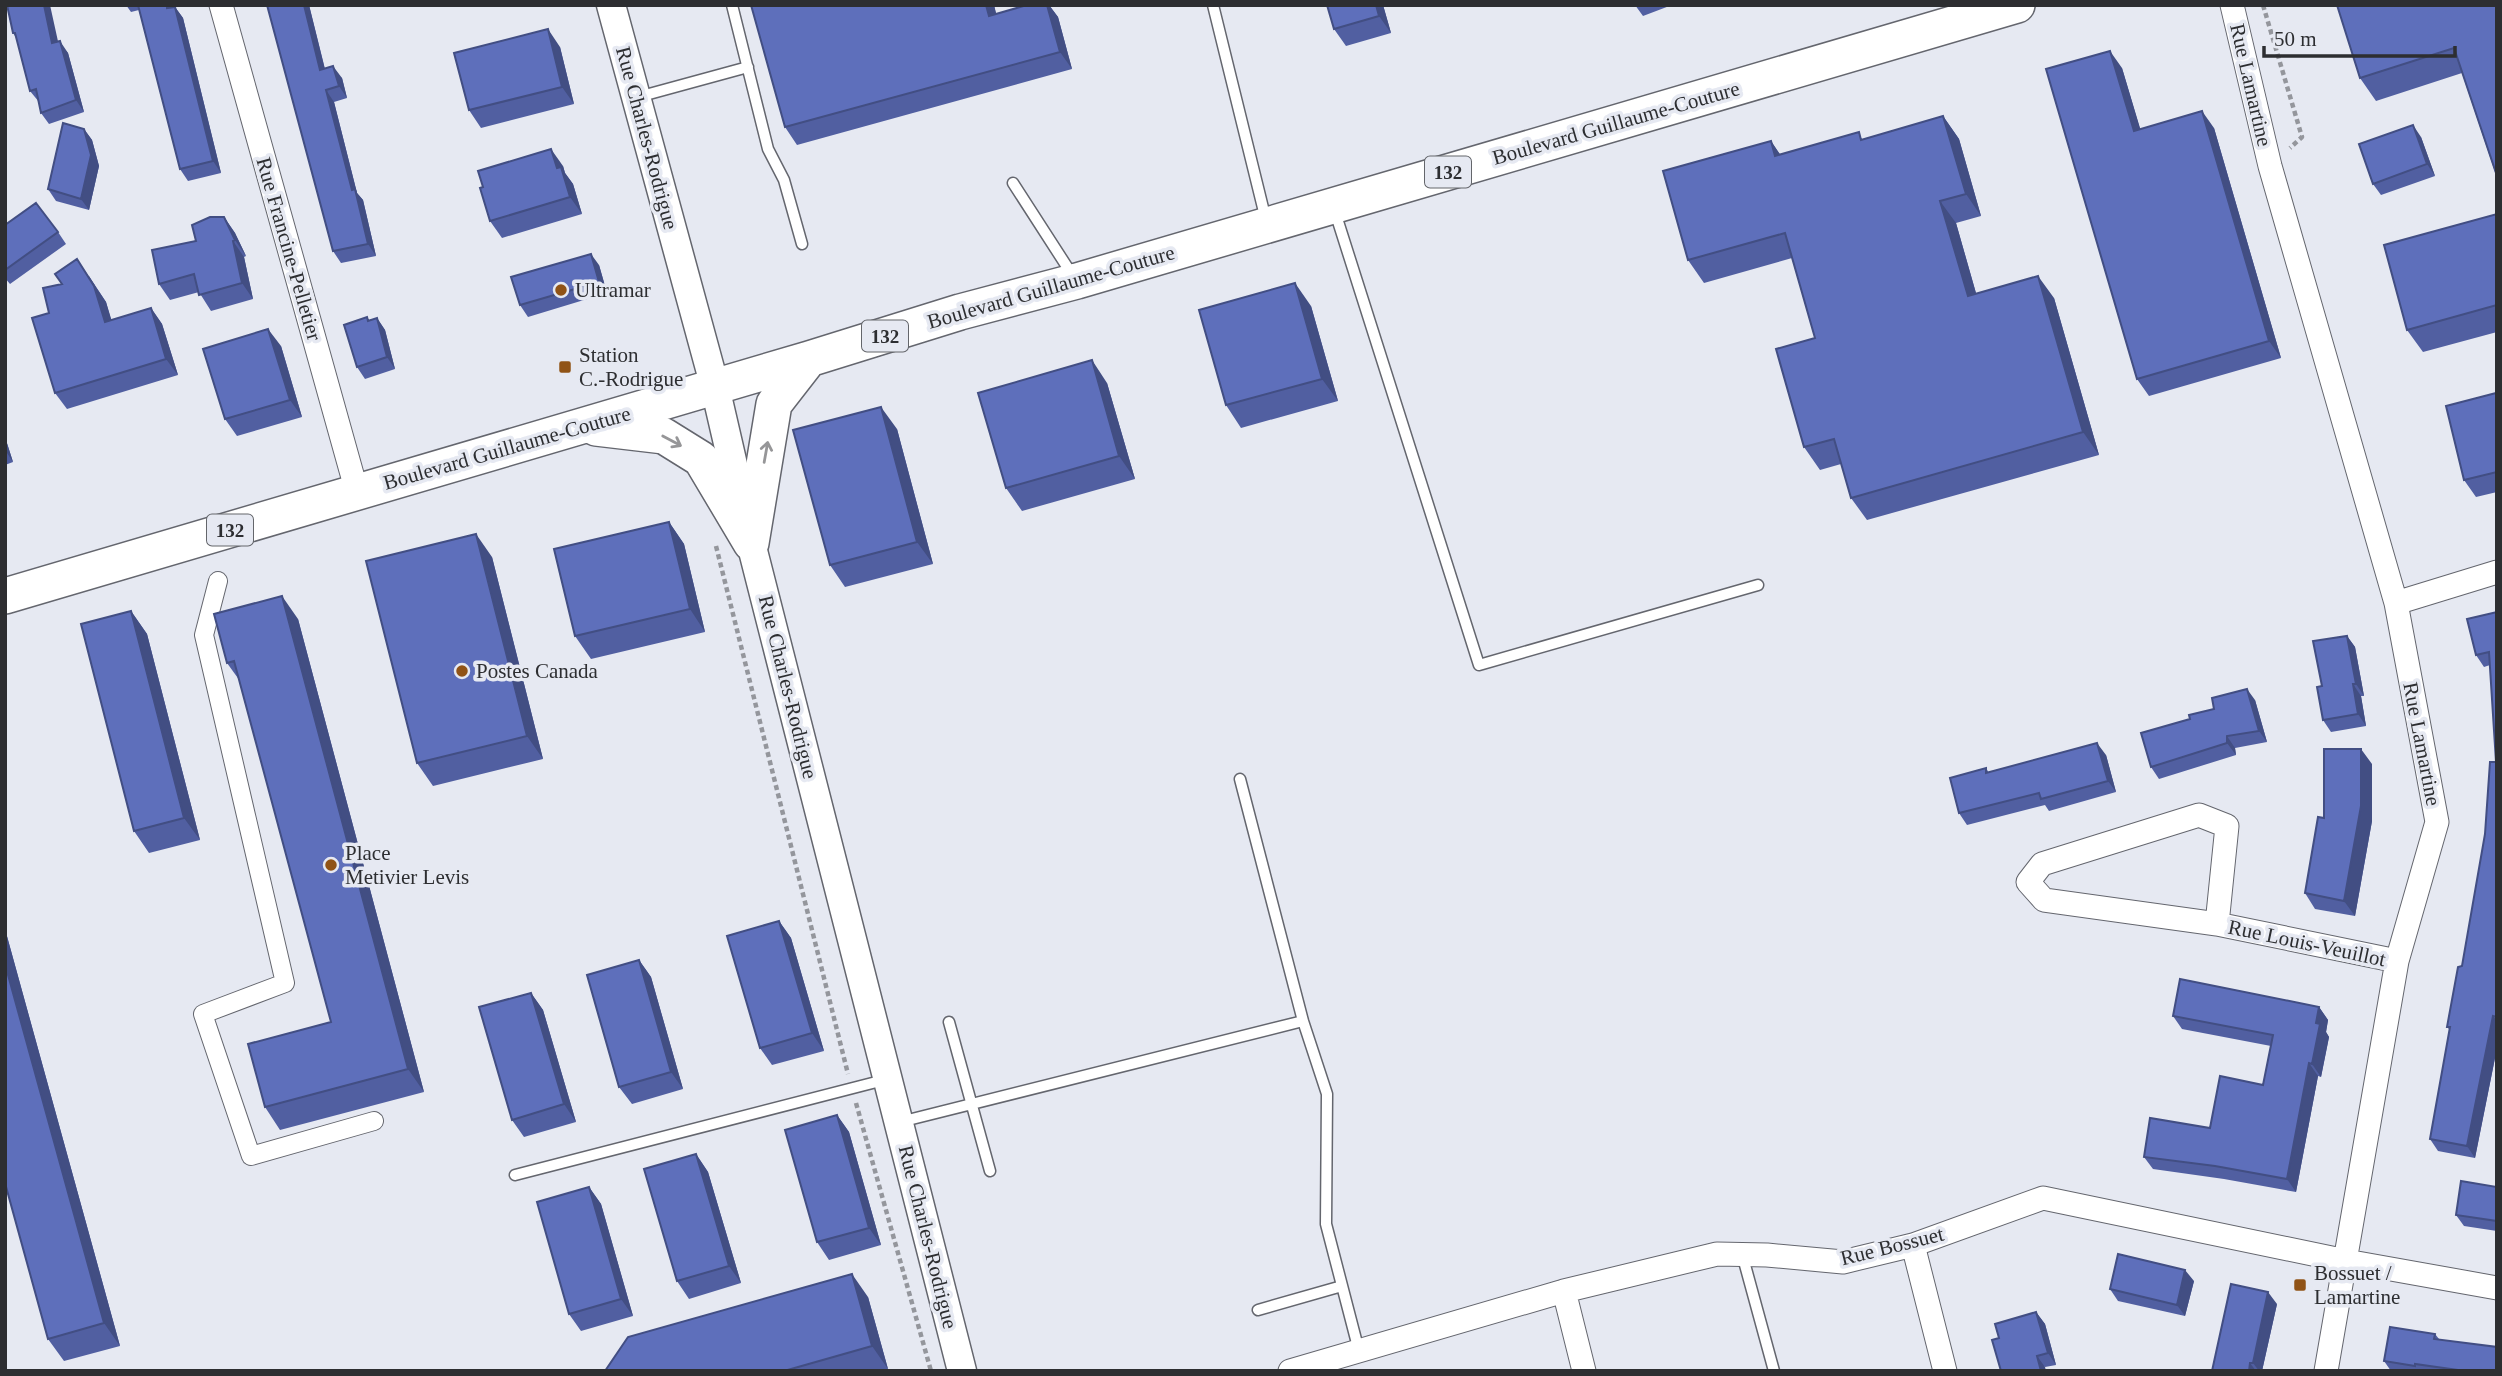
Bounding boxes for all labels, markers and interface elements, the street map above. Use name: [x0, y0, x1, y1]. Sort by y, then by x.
scale bar: [2264, 14, 2455, 58]
street label: Rue Lamartine: [2225, 21, 2277, 149]
text: 50 m: [2274, 27, 2317, 51]
street label: Rue Charles-Rodrigue: [611, 44, 683, 232]
street label: Boulevard Guillaume-Couture: [1490, 76, 1742, 170]
street label: Rue Francine-Pelletier: [251, 155, 327, 343]
road number: 132: [1425, 156, 1471, 188]
street label: Boulevard Guillaume-Couture: [925, 240, 1177, 334]
place label: Ultramar: [575, 278, 651, 302]
marker: Ultramar: [553, 282, 569, 298]
road number: 132: [862, 320, 908, 352]
place label: Station C.-Rodrigue: [579, 343, 683, 391]
marker: Station C.-Rodrigue: [557, 359, 573, 375]
street label: Boulevard Guillaume-Couture: [381, 401, 633, 495]
one-way arrow: [661, 435, 682, 449]
one-way arrow: [760, 441, 773, 463]
road number: 132: [207, 514, 253, 545]
street label: Rue Charles-Rodrigue: [754, 593, 822, 781]
place label: Postes Canada: [476, 659, 599, 683]
marker: Postes Canada: [454, 663, 470, 679]
street label: Rue Lamartine: [2398, 680, 2446, 808]
place label: Place Metivier Levis: [345, 841, 469, 889]
marker: Place Metivier Levis: [323, 857, 339, 873]
street label: Rue Louis-Veuillot: [2226, 915, 2388, 971]
street label: Rue Charles-Rodrigue: [894, 1143, 962, 1331]
street label: Rue Bossuet: [1838, 1222, 1946, 1270]
place label: Bossuet / Lamartine: [2314, 1261, 2400, 1309]
marker: Bossuet / Lamartine: [2292, 1277, 2308, 1293]

